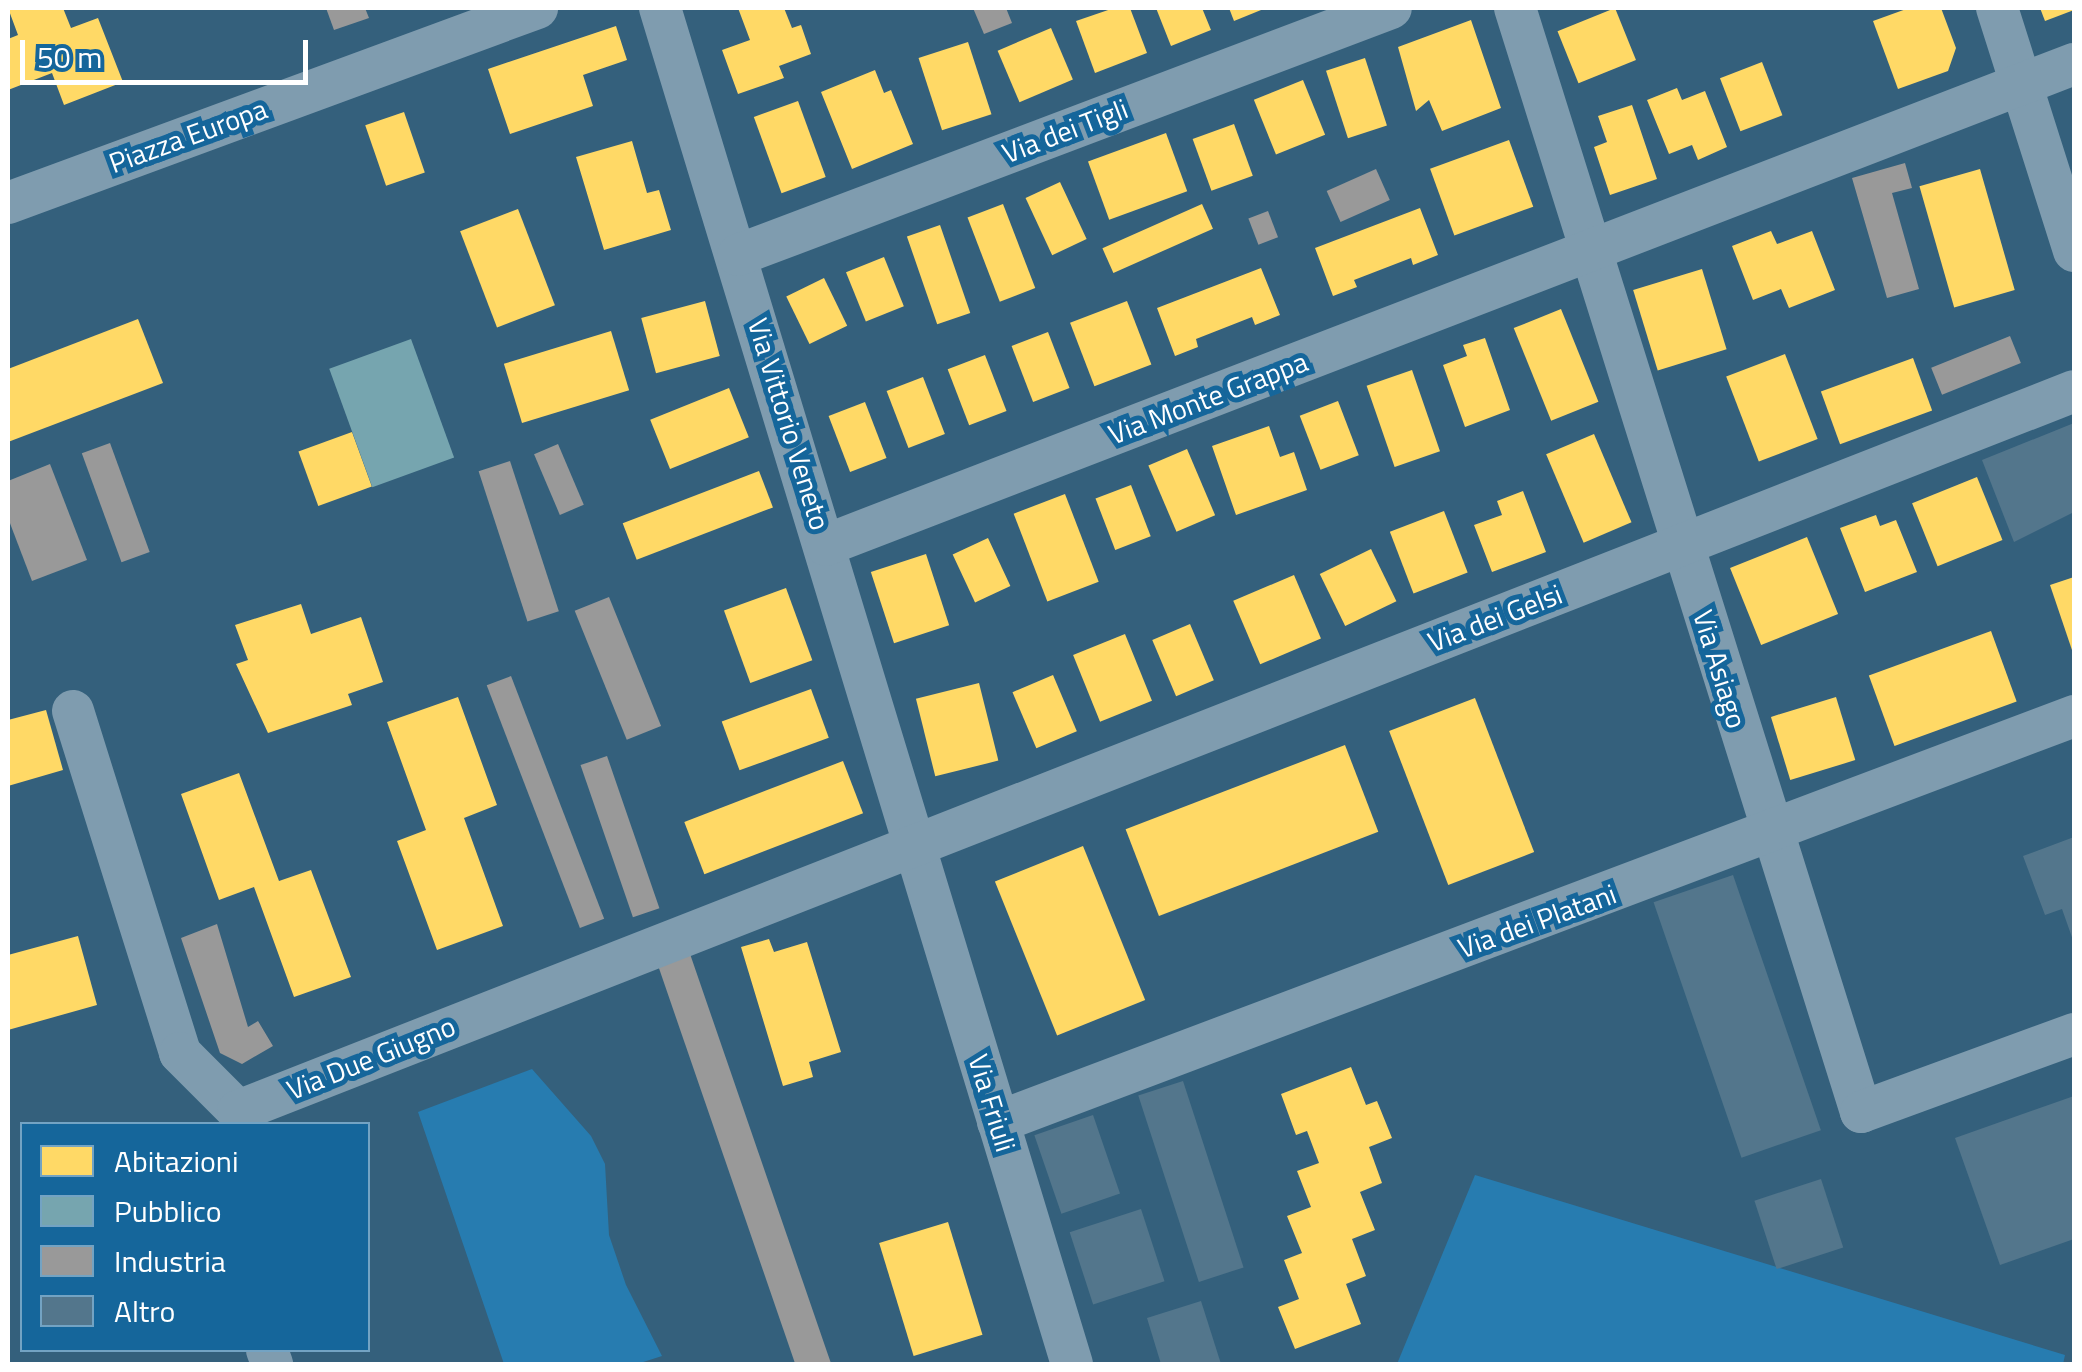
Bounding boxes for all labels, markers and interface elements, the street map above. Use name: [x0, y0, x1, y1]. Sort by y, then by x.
scale bar: [25, 20, 312, 82]
text: 50 m: [37, 34, 102, 80]
street label: Piazza Europa: [104, 92, 272, 180]
street label: Via dei Tigli: [997, 92, 1133, 170]
street label: Via Vittorio Veneto: [741, 314, 837, 534]
street label: Via Monte Grappa: [1104, 345, 1312, 451]
street label: Via dei Gelsi: [1423, 577, 1567, 659]
street label: Via Asiago: [1686, 606, 1754, 732]
street label: Via dei Platani: [1453, 877, 1621, 965]
street label: Via Due Giugno: [282, 1009, 460, 1107]
street label: Via Friuli: [961, 1050, 1023, 1156]
legend: [20, 1122, 370, 1352]
text: Abitazioni: [114, 1138, 239, 1184]
text: Pubblico: [114, 1188, 222, 1234]
text: Industria: [114, 1238, 226, 1284]
text: Altro: [114, 1288, 175, 1334]

